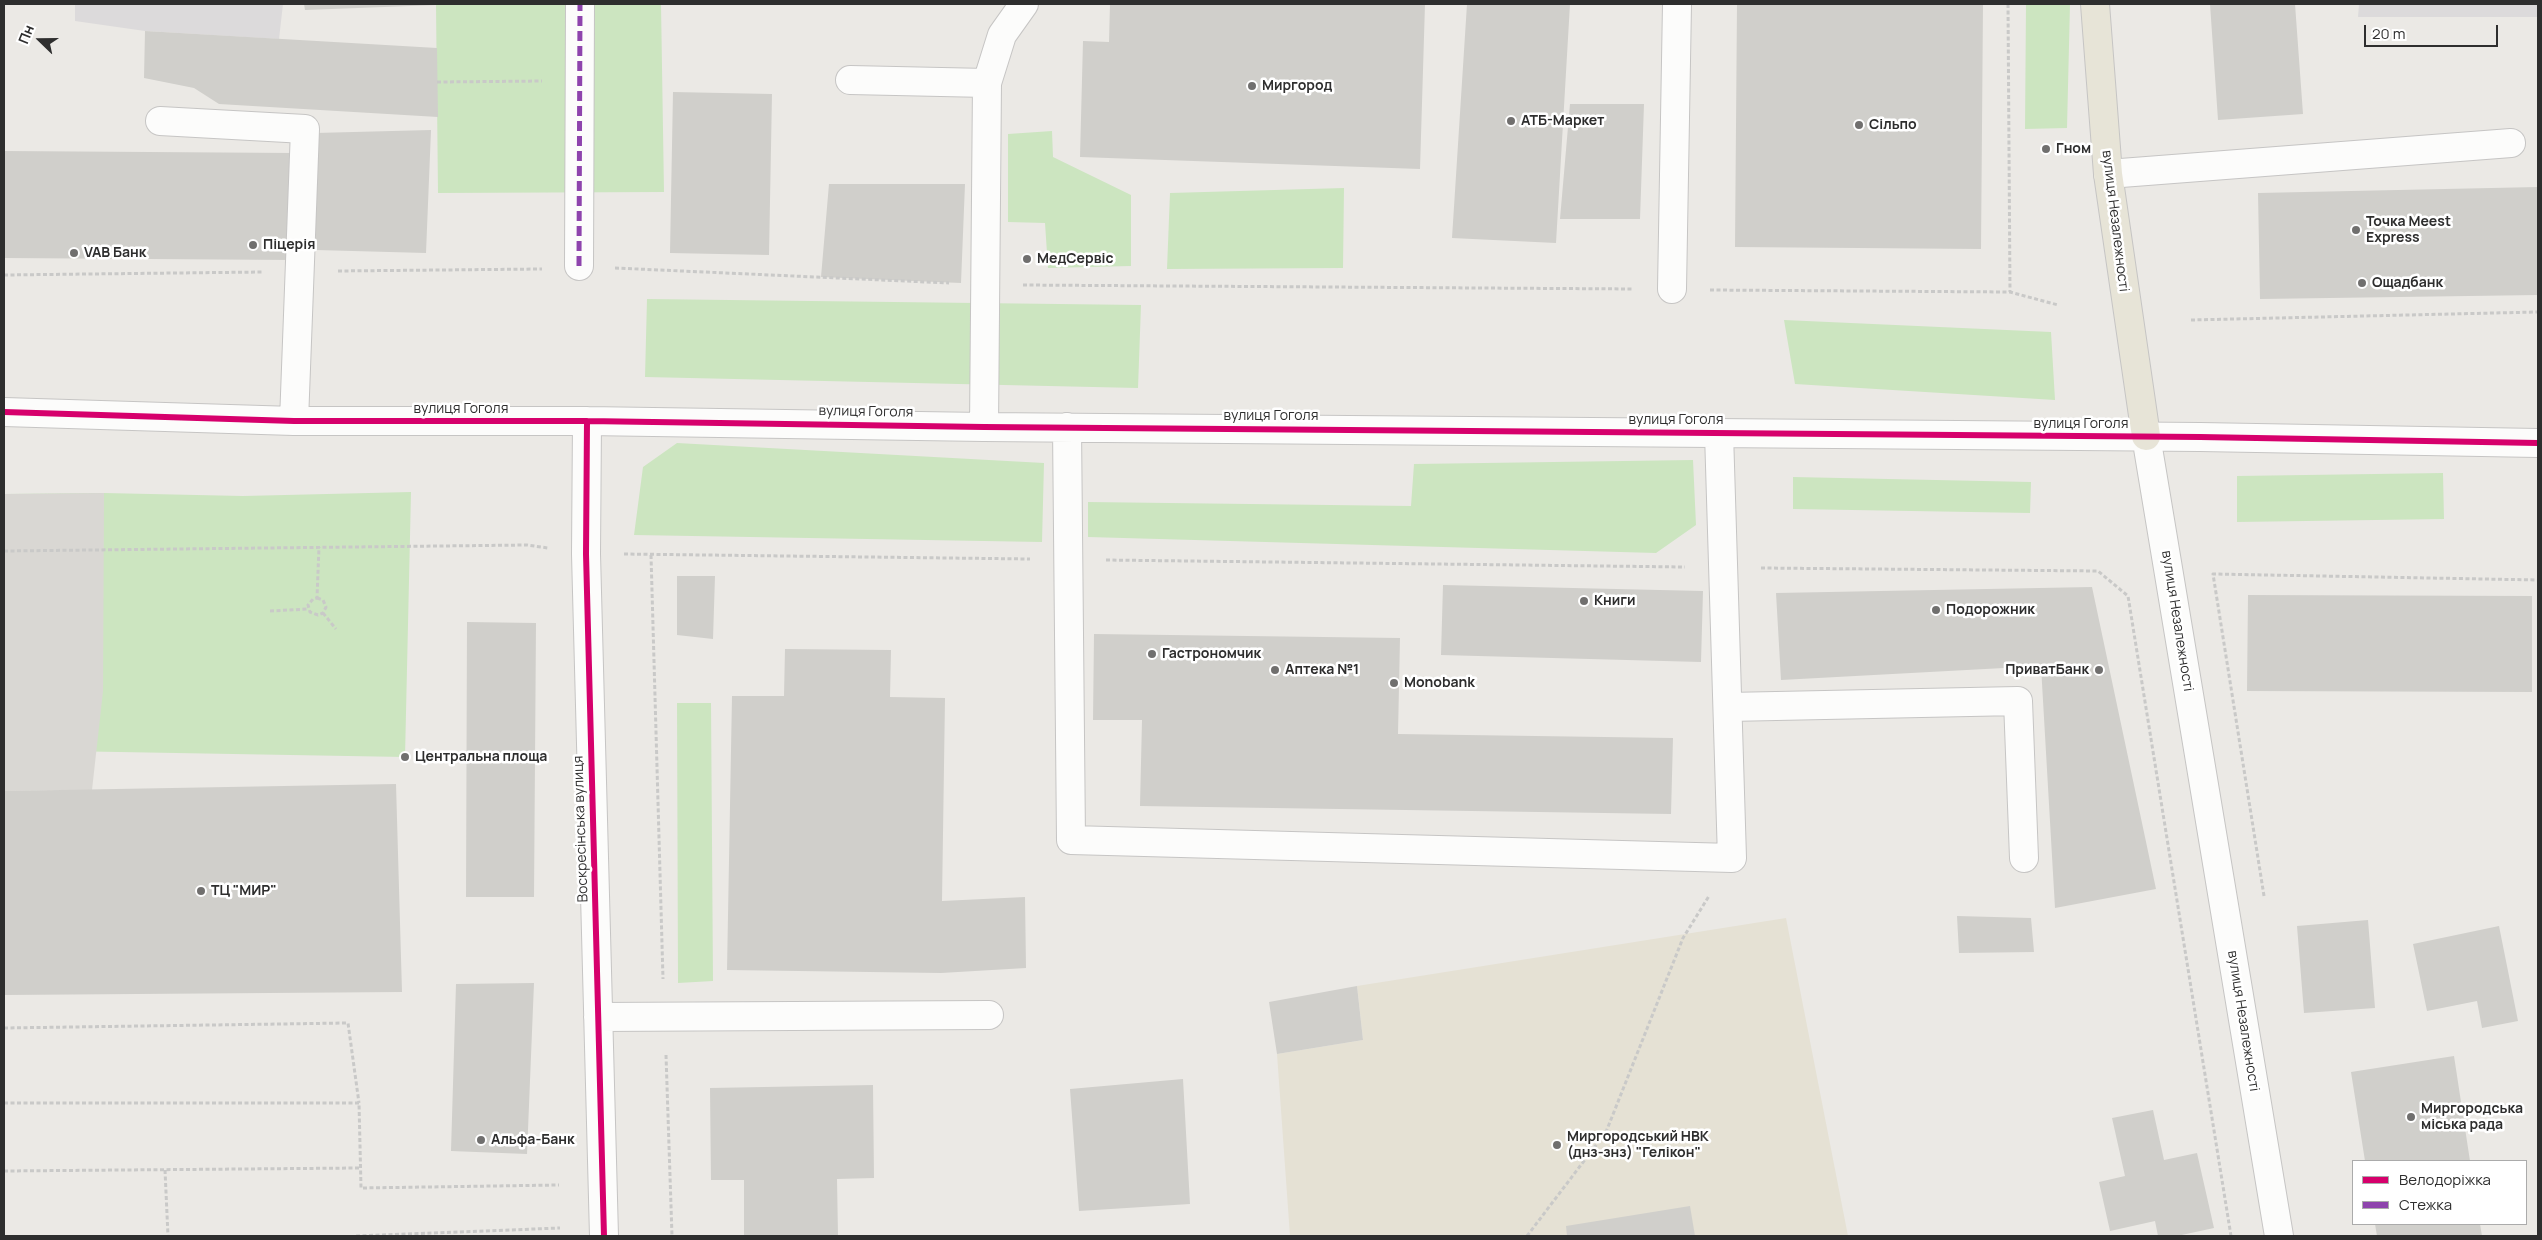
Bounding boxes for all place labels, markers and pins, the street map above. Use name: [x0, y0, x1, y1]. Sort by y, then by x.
place label: Миргород: [1262, 78, 1332, 94]
marker: Миргород: [1246, 80, 1258, 92]
place label: АТБ-Маркет: [1521, 113, 1604, 129]
marker: АТБ-Маркет: [1505, 115, 1517, 127]
place label: Сільпо: [1869, 117, 1917, 133]
marker: Сільпо: [1853, 119, 1865, 131]
place label: Гном: [2056, 141, 2091, 157]
marker: Гном: [2040, 143, 2052, 155]
place label: Точка Meest Express: [2366, 214, 2451, 246]
marker: Точка Meest Express: [2350, 224, 2362, 236]
place label: Піцерія: [263, 237, 315, 253]
marker: Піцерія: [247, 239, 259, 251]
place label: VAB Банк: [84, 245, 146, 261]
marker: VAB Банк: [68, 247, 80, 259]
place label: МедСервіс: [1037, 251, 1113, 267]
marker: МедСервіс: [1021, 253, 1033, 265]
place label: Ощадбанк: [2372, 275, 2443, 291]
marker: Ощадбанк: [2356, 277, 2368, 289]
place label: Книги: [1594, 593, 1636, 609]
marker: Книги: [1578, 595, 1590, 607]
place label: Подорожник: [1946, 602, 2035, 618]
marker: Подорожник: [1930, 604, 1942, 616]
place label: Гастрономчик: [1162, 646, 1261, 662]
marker: Гастрономчик: [1146, 648, 1158, 660]
place label: Аптека №1: [1285, 662, 1359, 678]
place label: ПриватБанк: [2005, 662, 2089, 678]
marker: Аптека №1: [1269, 664, 1281, 676]
marker: ПриватБанк: [2093, 664, 2105, 676]
place label: Monobank: [1404, 675, 1475, 691]
marker: Monobank: [1388, 677, 1400, 689]
place label: Центральна площа: [415, 749, 547, 765]
marker: Центральна площа: [399, 751, 411, 763]
place label: ТЦ "МИР": [211, 883, 277, 899]
marker: ТЦ "МИР": [195, 885, 207, 897]
place label: Миргородська міська рада: [2421, 1101, 2523, 1134]
marker: Миргородська міська рада: [2405, 1111, 2417, 1123]
place label: Миргородський НВК (днз-знз) "Гелікон": [1567, 1129, 1709, 1162]
place label: Альфа-Банк: [491, 1132, 575, 1148]
marker: Альфа-Банк: [475, 1134, 487, 1146]
marker: Миргородський НВК (днз-знз) "Гелікон": [1551, 1139, 1563, 1151]

